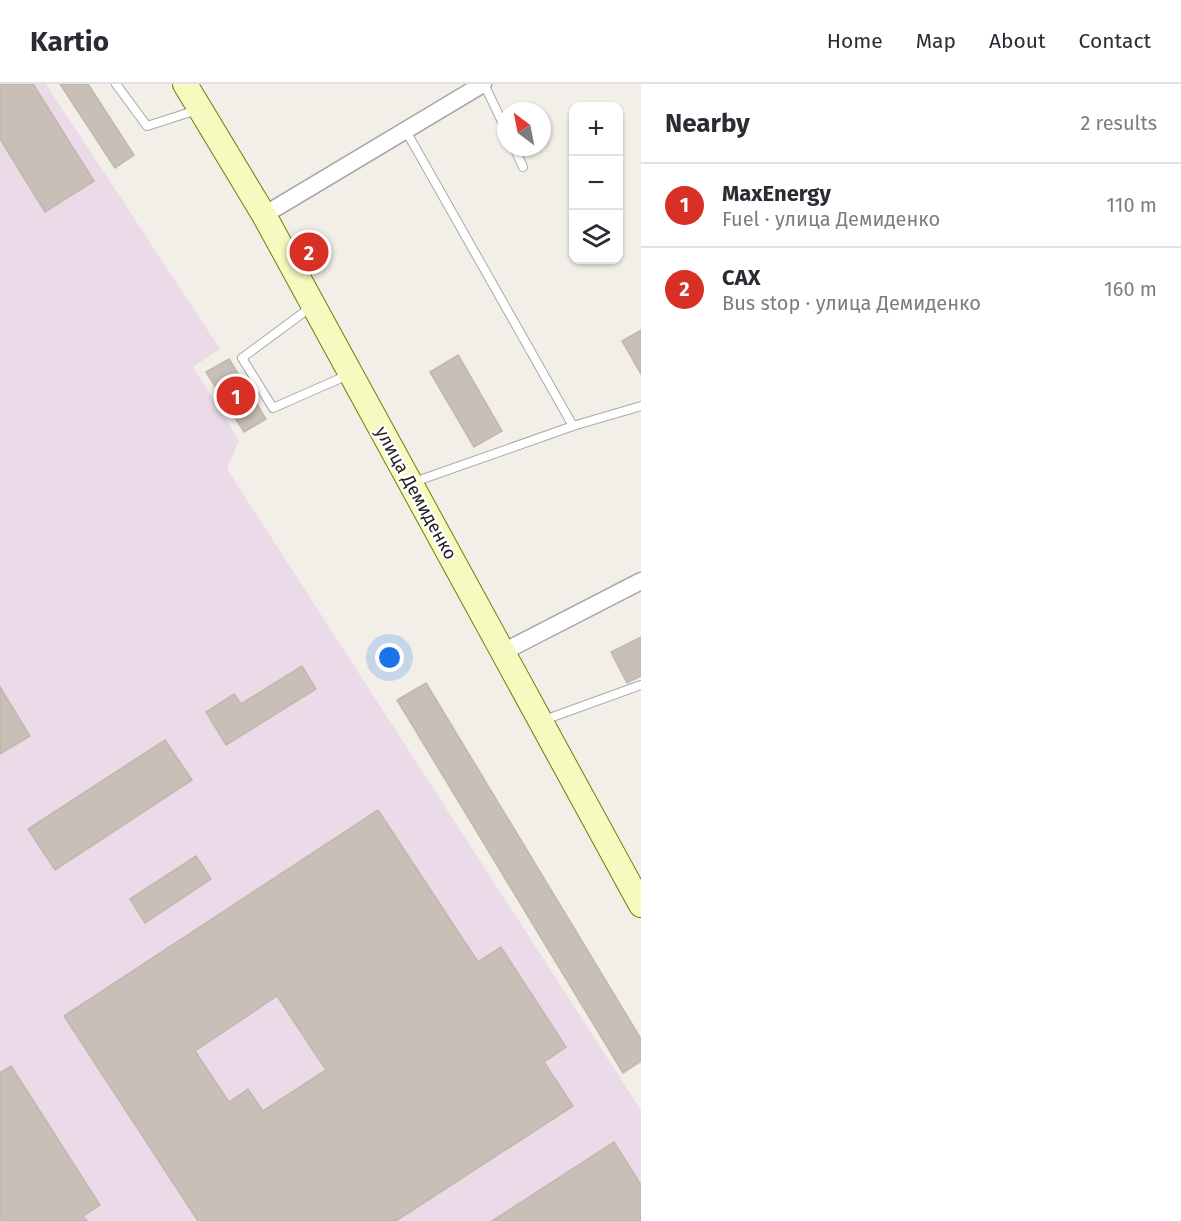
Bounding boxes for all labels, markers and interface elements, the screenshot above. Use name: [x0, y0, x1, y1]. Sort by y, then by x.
text: Kartio: [30, 25, 109, 58]
text: Home: [827, 28, 883, 54]
text: Map: [916, 28, 956, 54]
text: About: [989, 28, 1046, 54]
text: Contact: [1079, 28, 1151, 54]
north arrow: [497, 102, 551, 156]
map controls: [569, 102, 623, 264]
button: +: [569, 102, 623, 156]
text: Nearby: [665, 108, 750, 139]
text: 2 results: [1080, 111, 1157, 135]
button: −: [569, 156, 623, 210]
text: MaxEnergy: [722, 180, 831, 207]
text: 1: [680, 193, 689, 217]
text: 110 m: [1106, 193, 1157, 217]
text: Fuel · улица Демиденко: [722, 207, 940, 231]
button: layers: [569, 210, 623, 264]
pin: 2: [290, 230, 328, 274]
text: САХ: [722, 264, 760, 291]
text: 2: [679, 277, 690, 301]
text: 160 m: [1104, 277, 1157, 301]
text: Bus stop · улица Демиденко: [722, 291, 981, 315]
pin: 1: [216, 374, 256, 418]
street label: улица Демиденко: [370, 423, 462, 563]
your location: [375, 643, 404, 672]

